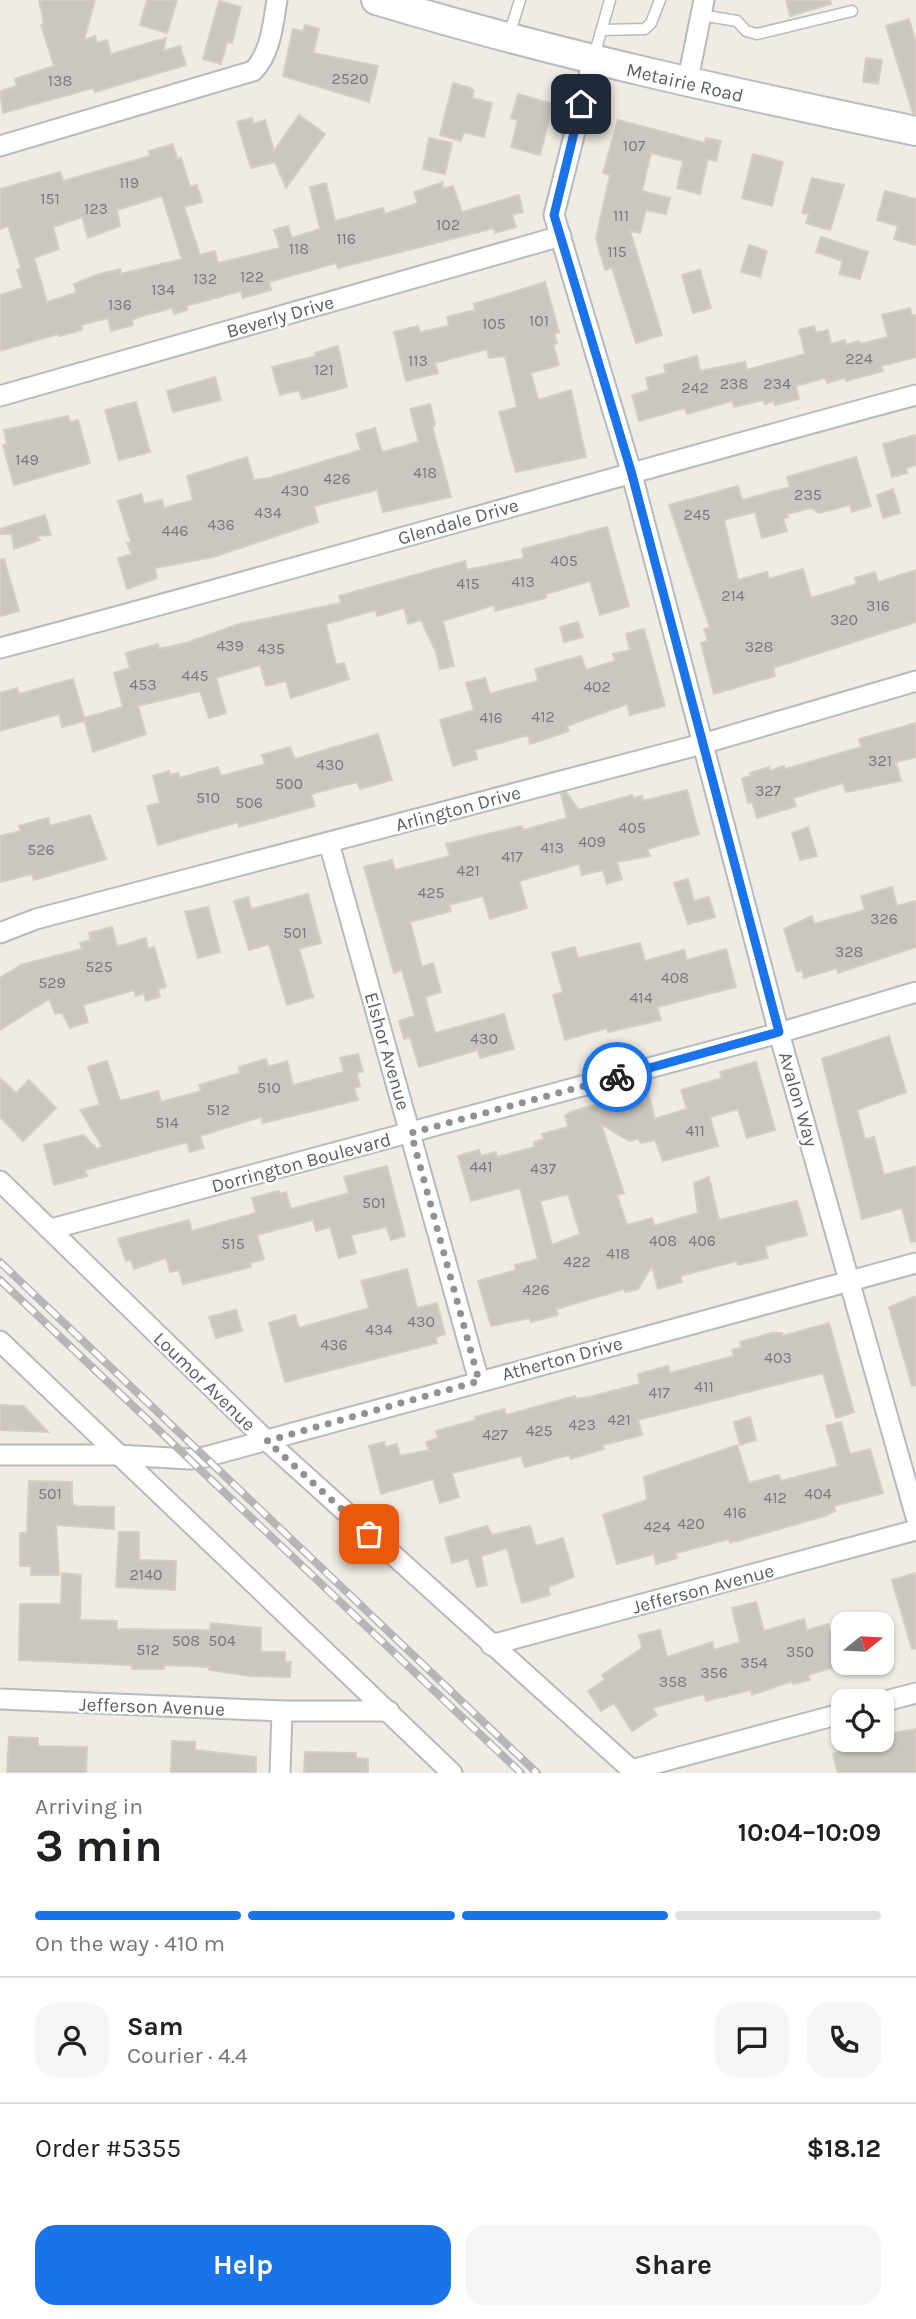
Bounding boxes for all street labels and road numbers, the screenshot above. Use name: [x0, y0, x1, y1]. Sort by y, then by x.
street label: Metairie Road: [624, 59, 746, 107]
street label: Beverly Drive: [224, 291, 337, 343]
street label: Glendale Drive: [395, 494, 521, 550]
street label: Arlington Drive: [393, 782, 523, 836]
street label: Elshor Avenue: [360, 990, 414, 1113]
street label: Avalon Way: [774, 1049, 822, 1149]
street label: Dorrington Boulevard: [209, 1128, 393, 1198]
street label: Loumor Avenue: [149, 1328, 260, 1436]
street label: Atherton Drive: [500, 1332, 625, 1386]
street label: Jefferson Avenue: [630, 1559, 777, 1618]
street label: Jefferson Avenue: [79, 1693, 225, 1721]

